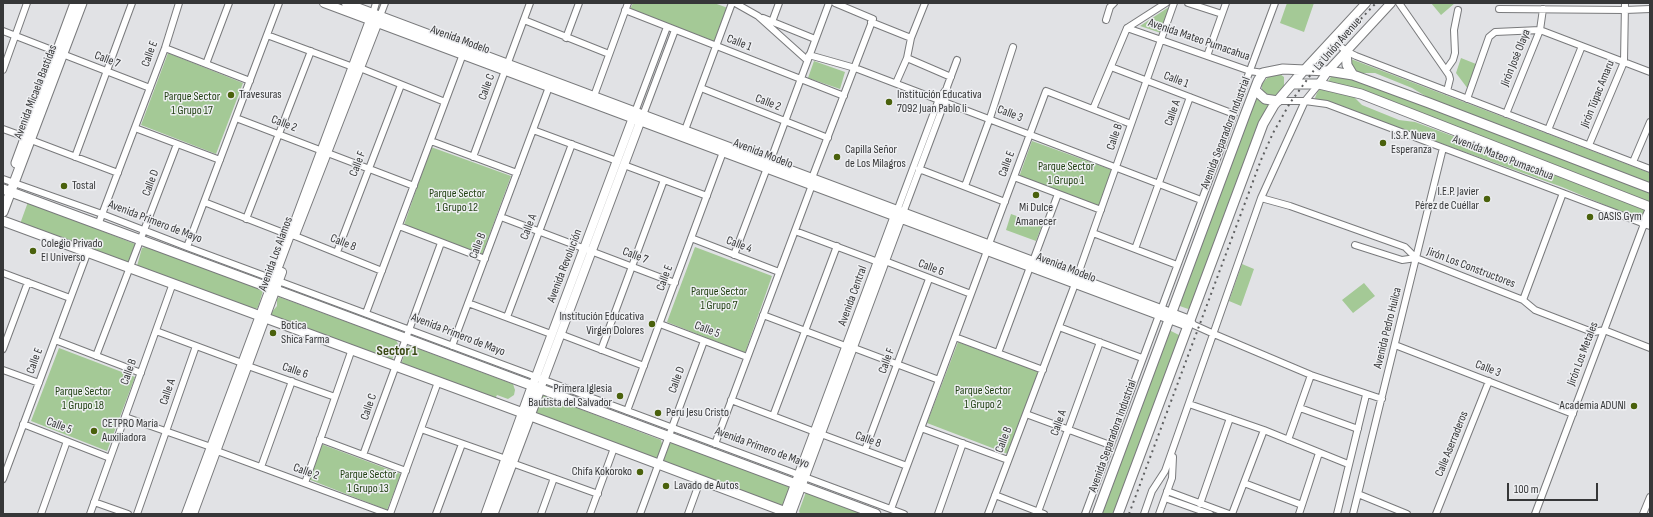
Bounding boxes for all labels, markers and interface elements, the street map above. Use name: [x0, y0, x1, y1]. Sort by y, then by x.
street label: La Unión Avenue: [1311, 15, 1365, 73]
street label: Avenida Mateo Pumacahua: [1146, 16, 1252, 64]
street label: Avenida Modelo: [428, 23, 492, 57]
street label: Jirón José Olaya: [1498, 27, 1534, 89]
street label: Calle 1: [724, 32, 754, 54]
street label: Calle E: [139, 39, 161, 69]
street label: Avenida Micaela Bastidas: [11, 43, 61, 141]
street label: Calle 7: [92, 49, 122, 71]
street label: Jirón Túpac Amaru: [1578, 58, 1618, 130]
street label: Calle 1: [1161, 69, 1191, 91]
street label: Calle C: [476, 72, 498, 102]
street label: Avenida Separadora Industrial: [1198, 75, 1254, 191]
place label: Travesuras: [239, 88, 282, 102]
place label: Institución Educativa 7092 Juan Pablo Ii: [897, 88, 982, 116]
park label: Parque Sector 1 Grupo 17: [164, 90, 220, 118]
marker: Travesuras: [226, 90, 236, 100]
street label: Calle 2: [753, 92, 783, 114]
marker: Institución Educativa 7092 Juan Pablo Ii: [884, 97, 894, 107]
street label: Calle A: [1162, 98, 1184, 128]
street label: Calle 3: [995, 103, 1025, 125]
street label: Calle 2: [269, 113, 299, 135]
street label: Calle B: [1104, 122, 1126, 152]
place label: I.S.P. Nueva Esperanza: [1391, 129, 1436, 157]
street label: Avenida Mateo Pumacahua: [1451, 132, 1555, 184]
street label: Avenida Modelo: [731, 136, 795, 172]
marker: I.S.P. Nueva Esperanza: [1378, 138, 1388, 148]
place label: Capilla Señor de Los Milagros: [845, 143, 906, 171]
street label: Calle F: [347, 149, 369, 179]
street label: Calle E: [996, 149, 1018, 179]
marker: Capilla Señor de Los Milagros: [832, 152, 842, 162]
park label: Parque Sector 1 Grupo 1: [1038, 160, 1094, 188]
street label: Calle D: [139, 168, 163, 198]
place label: Tostal: [72, 179, 96, 193]
marker: Tostal: [59, 181, 69, 191]
place label: I.E.P. Javier Pérez de Cuéllar: [1415, 185, 1479, 213]
park label: Parque Sector 1 Grupo 12: [429, 187, 485, 215]
marker: Mi Dulce Amanecer: [1031, 190, 1041, 200]
marker: I.E.P. Javier Pérez de Cuéllar: [1482, 194, 1492, 204]
street label: Avenida Primero de Mayo: [106, 197, 204, 247]
place label: Mi Dulce Amanecer: [1016, 201, 1056, 229]
place label: OASIS Gym: [1598, 210, 1642, 224]
street label: Calle A: [518, 212, 540, 242]
marker: OASIS Gym: [1585, 212, 1595, 222]
street label: Avenida Los Alamos: [256, 215, 296, 293]
street label: Avenida Revolución: [544, 227, 586, 305]
street label: Calle 8: [328, 231, 358, 255]
street label: Calle B: [466, 231, 490, 261]
street label: Calle 4: [724, 234, 754, 256]
place label: Colegio Privado El Universo: [41, 237, 102, 265]
street label: Calle 7: [620, 245, 650, 267]
street label: Jirón Los Constructores: [1425, 245, 1517, 291]
marker: Colegio Privado El Universo: [28, 246, 38, 256]
street label: Avenida Modelo: [1034, 250, 1098, 286]
street label: Calle 6: [916, 256, 946, 280]
street label: Calle E: [654, 263, 676, 293]
street label: Avenida Central: [835, 264, 871, 328]
park label: Parque Sector 1 Grupo 7: [691, 285, 747, 313]
street label: Avenida Pedro Huilca: [1371, 286, 1405, 370]
street label: Avenida Primero de Mayo: [409, 310, 507, 360]
place label: Institución Educativa Virgen Dolores: [559, 310, 644, 338]
place label: Botica Shica Farma: [281, 319, 329, 347]
marker: Institución Educativa Virgen Dolores: [647, 319, 657, 329]
street label: Calle 5: [692, 319, 722, 341]
street label: Jirón Los Metales: [1564, 320, 1602, 388]
marker: Botica Shica Farma: [268, 328, 278, 338]
district label: Sector 1: [377, 343, 417, 359]
street label: Calle E: [24, 346, 46, 376]
street label: Calle F: [876, 346, 898, 376]
street label: Calle B: [118, 357, 140, 387]
street label: Calle 3: [1473, 358, 1503, 380]
street label: Calle 6: [280, 360, 310, 382]
street label: Calle D: [666, 365, 688, 395]
street label: Calle A: [157, 377, 179, 407]
street label: Avenida Separadora Industrial: [1086, 378, 1140, 494]
place label: Primera Iglesia Bautista del Salvador: [528, 382, 612, 410]
park label: Parque Sector 1 Grupo 2: [955, 384, 1011, 412]
park label: Parque Sector 1 Grupo 18: [55, 385, 111, 413]
marker: Primera Iglesia Bautista del Salvador: [615, 391, 625, 401]
street label: Calle C: [358, 392, 380, 422]
place label: Academia ADUNI: [1560, 399, 1626, 413]
marker: Academia ADUNI: [1629, 401, 1639, 411]
place label: Peru Jesu Cristo: [666, 406, 729, 420]
marker: Peru Jesu Cristo: [653, 408, 663, 418]
street label: Calle A: [1048, 408, 1070, 438]
street label: Calle Aserraderos: [1432, 409, 1472, 479]
street label: Calle 5: [44, 415, 74, 437]
place label: CETPRO María Auxiliadora: [102, 417, 158, 445]
street label: Avenida Primero de Mayo: [713, 424, 811, 472]
street label: Calle B: [992, 425, 1016, 455]
marker: CETPRO María Auxiliadora: [89, 426, 99, 436]
street label: Calle 8: [853, 429, 883, 451]
street label: Calle 2: [291, 461, 321, 483]
place label: Chifa Kokoroko: [572, 465, 632, 479]
marker: Chifa Kokoroko: [635, 467, 645, 477]
park label: Parque Sector 1 Grupo 13: [340, 468, 396, 496]
scale bar: [1509, 475, 1600, 501]
place label: Lavado de Autos: [674, 479, 739, 493]
marker: Lavado de Autos: [661, 481, 671, 491]
text: 100 m: [1514, 482, 1539, 497]

